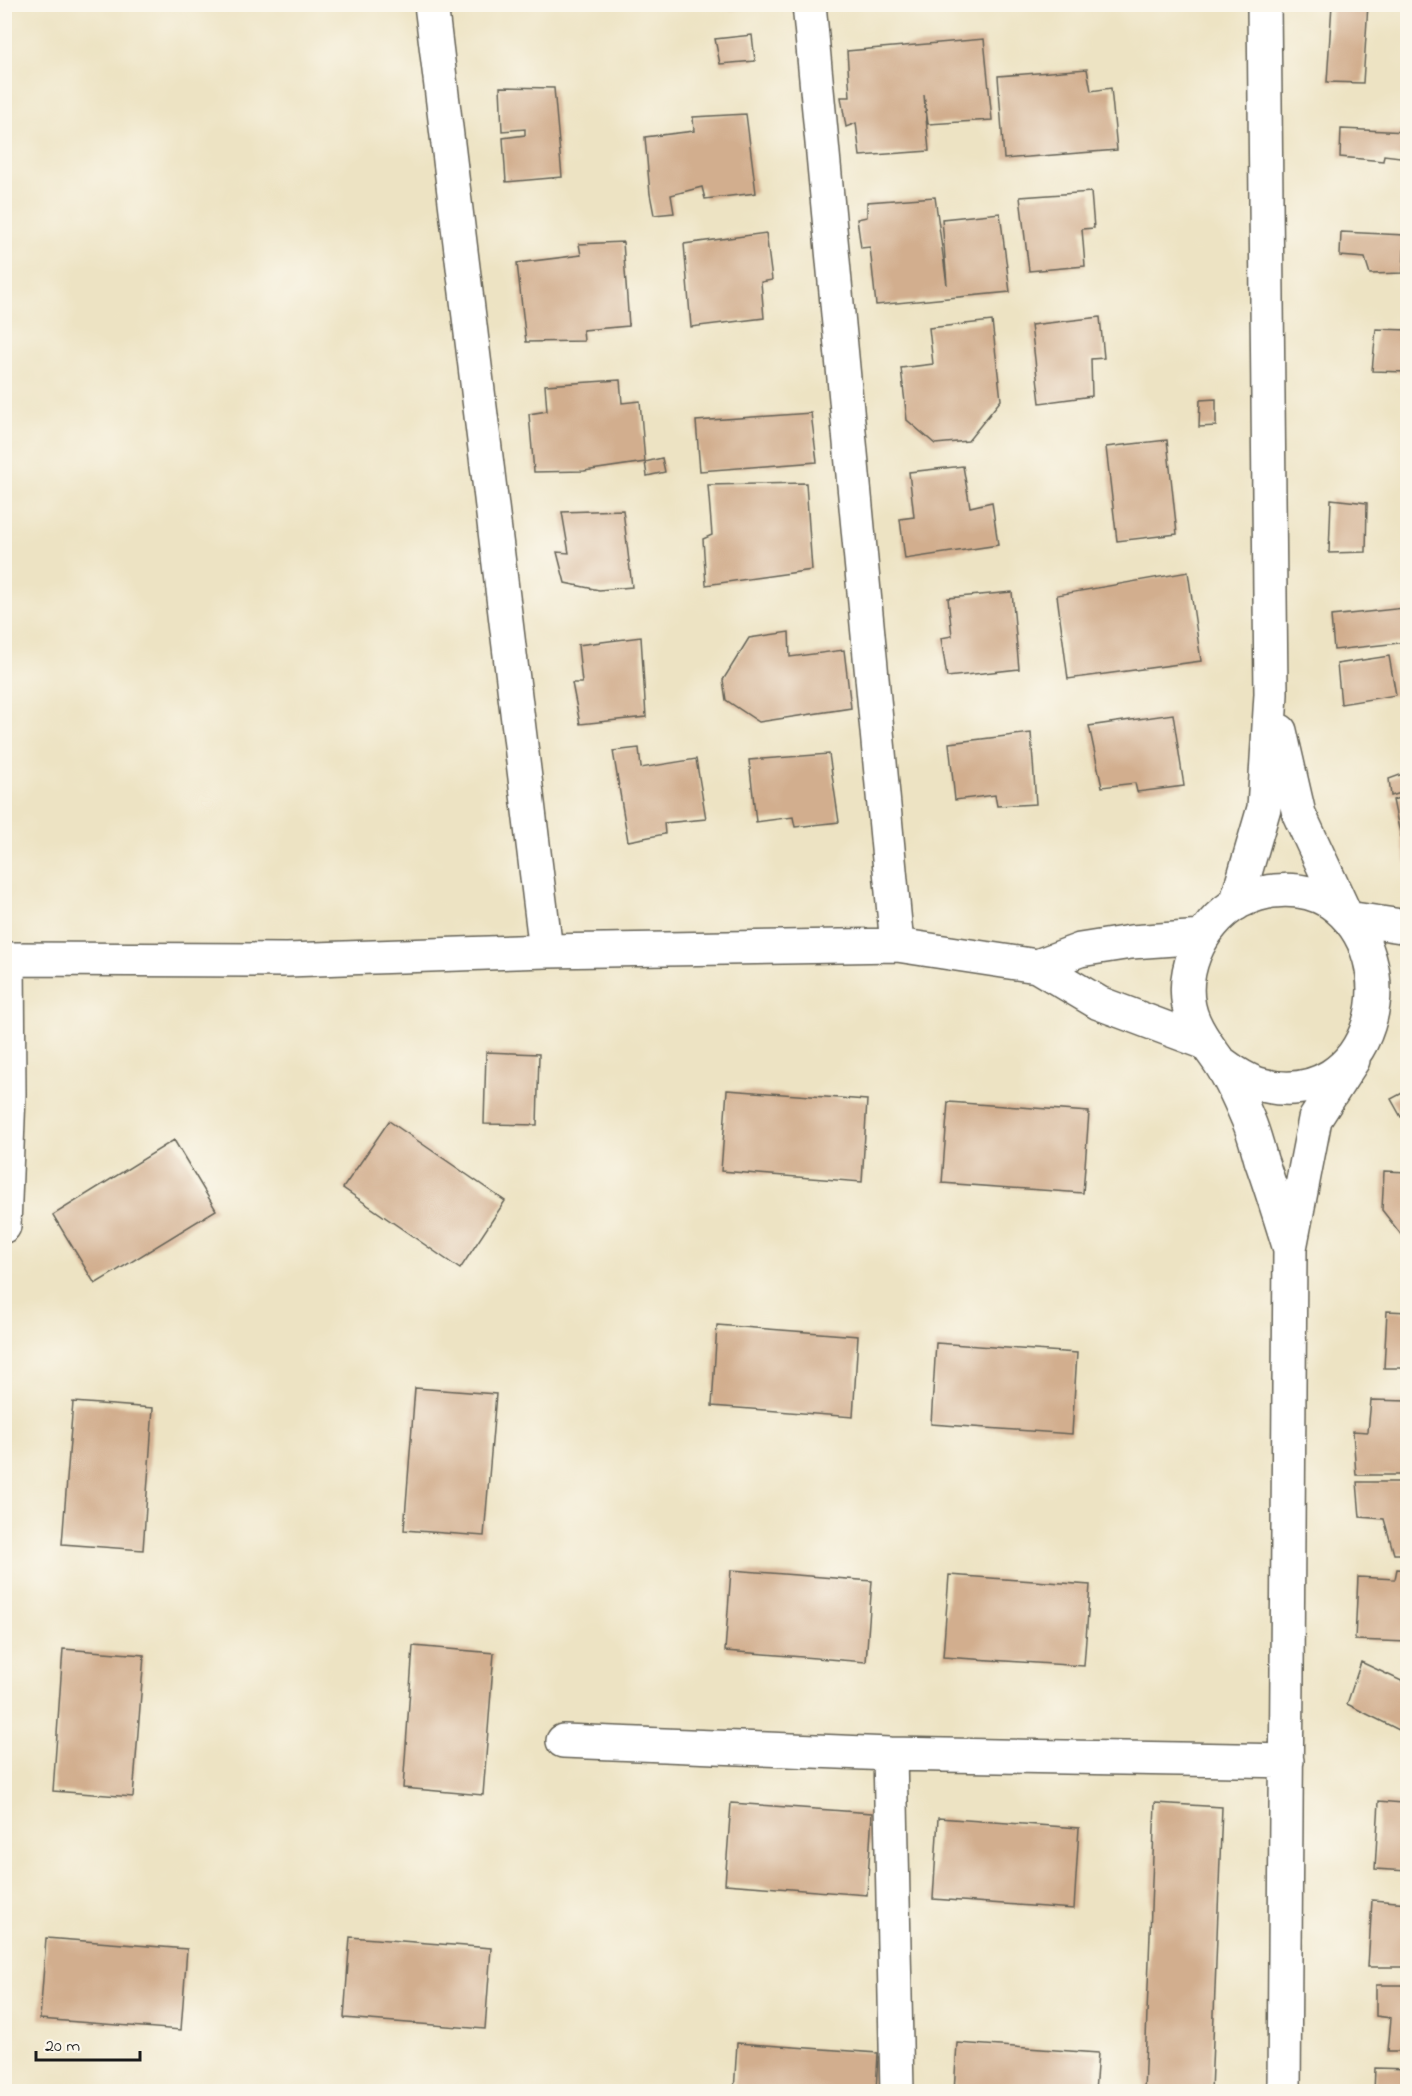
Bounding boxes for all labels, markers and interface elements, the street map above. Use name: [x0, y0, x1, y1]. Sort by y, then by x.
scale bar: [36, 2024, 140, 2062]
text: 20 m: [45, 2034, 80, 2060]

